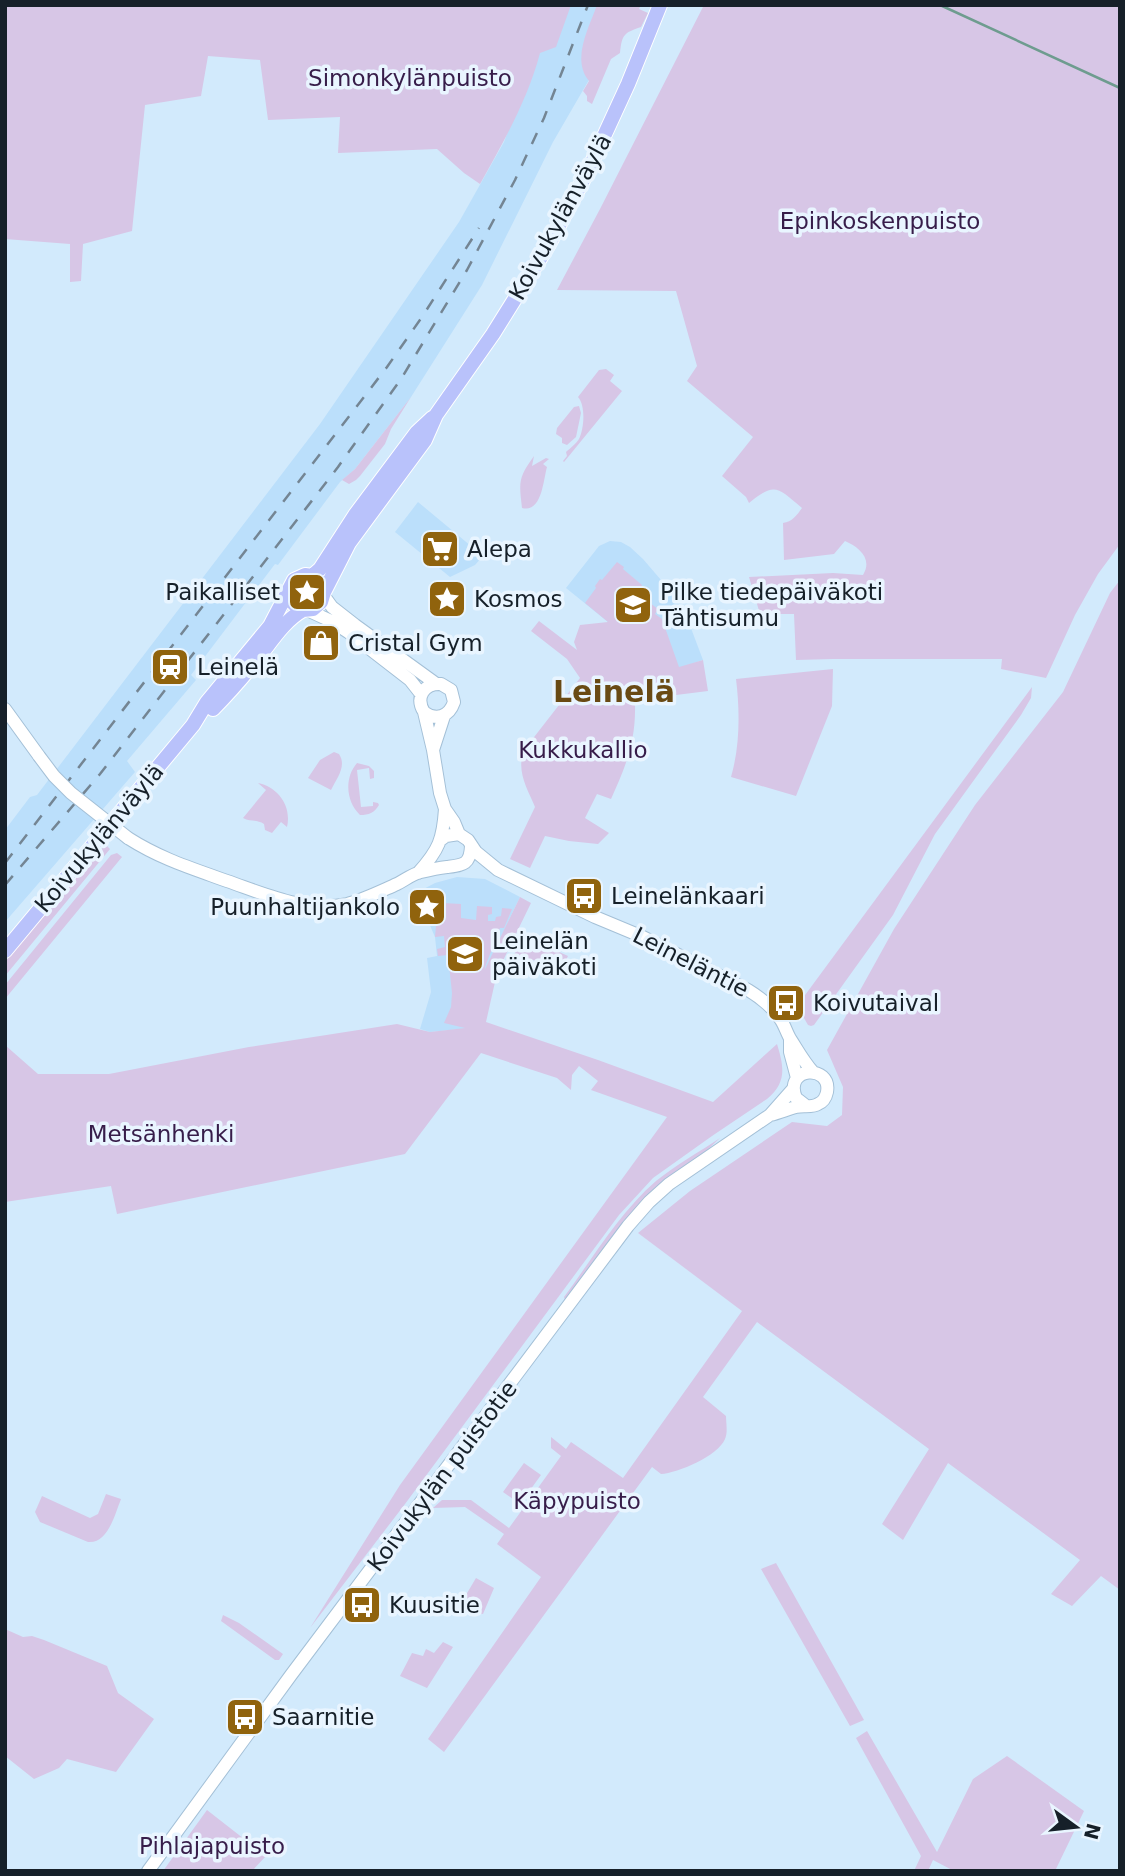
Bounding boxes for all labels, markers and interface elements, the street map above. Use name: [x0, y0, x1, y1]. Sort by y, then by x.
park label: Simonkylänpuisto: [308, 65, 512, 91]
street label: Koivukylänväylä: [504, 130, 616, 304]
park label: Epinkoskenpuisto: [780, 208, 980, 234]
supermarket icon: Alepa: [419, 528, 461, 570]
place label: Alepa: [467, 536, 532, 562]
place icon: Paikalliset: [286, 571, 328, 613]
place icon: Kosmos: [426, 578, 468, 620]
place label: Paikalliset: [165, 579, 280, 605]
place label: Pilke tiedepäiväkoti Tähtisumu: [659, 579, 883, 631]
school or university icon: Pilke tiedepäiväkoti Tähtisumu: [612, 584, 654, 626]
place label: Kosmos: [474, 586, 562, 612]
shop icon: Cristal Gym: [300, 622, 342, 664]
place label: Cristal Gym: [348, 630, 483, 656]
station icon: Leinelä: [149, 646, 191, 688]
place label: Leinelä: [197, 654, 279, 680]
district label: Leinelä: [553, 674, 675, 709]
park label: Kukkukallio: [518, 737, 648, 763]
street label: Koivukylänväylä: [29, 759, 169, 917]
bus stop icon: Leinelänkaari: [563, 875, 605, 917]
place label: Leinelänkaari: [611, 883, 765, 909]
place icon: Puunhaltijankolo: [406, 886, 448, 928]
place label: Puunhaltijankolo: [210, 894, 400, 920]
street label: Leineläntie: [629, 922, 753, 1002]
place label: Leinelän päiväkoti: [492, 928, 597, 980]
school or university icon: Leinelän päiväkoti: [444, 933, 486, 975]
bus stop icon: Koivutaival: [765, 982, 807, 1024]
place label: Koivutaival: [813, 990, 939, 1016]
park label: Metsänhenki: [88, 1121, 234, 1147]
street label: Koivukylän puistotie: [362, 1376, 522, 1576]
park label: Käpypuisto: [513, 1488, 641, 1514]
bus stop icon: Kuusitie: [341, 1584, 383, 1626]
place label: Kuusitie: [389, 1592, 480, 1618]
bus stop icon: Saarnitie: [224, 1696, 266, 1738]
place label: Saarnitie: [272, 1704, 374, 1730]
north arrow: [1041, 1792, 1111, 1862]
text: N: [1080, 1821, 1105, 1842]
park label: Pihlajapuisto: [139, 1833, 285, 1859]

